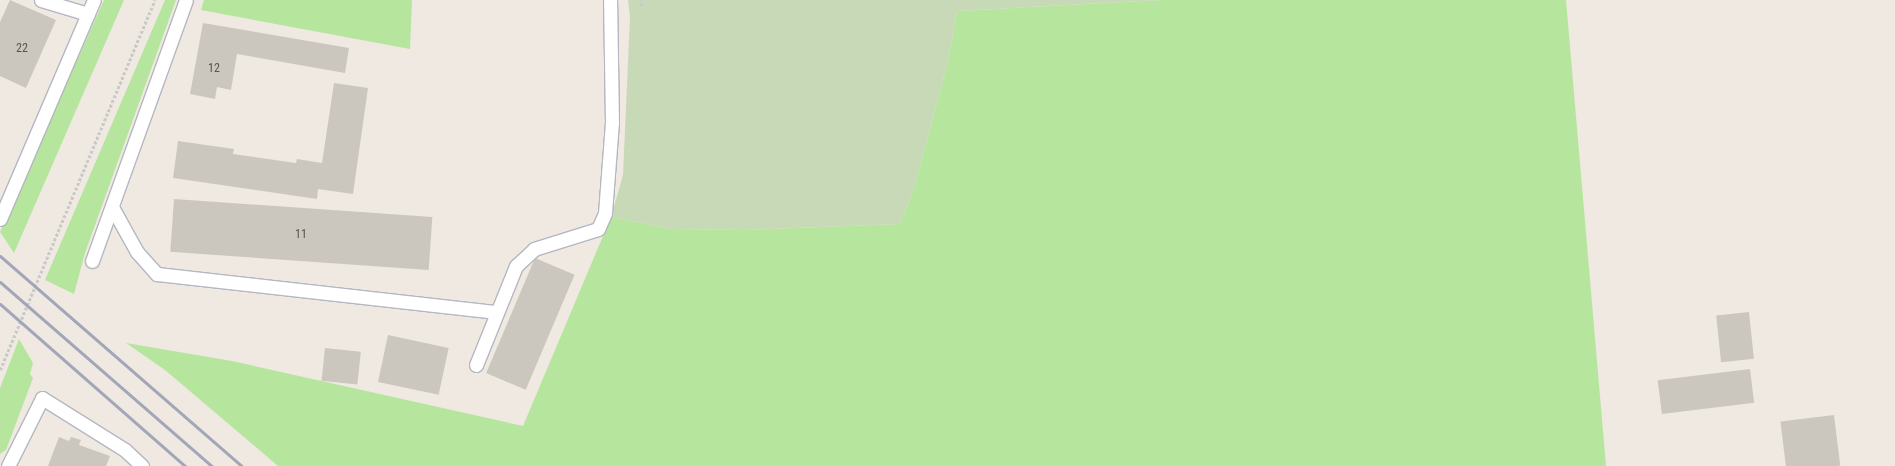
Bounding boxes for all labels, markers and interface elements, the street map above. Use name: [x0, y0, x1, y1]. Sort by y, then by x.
house number: 22: [16, 42, 28, 56]
house number: 12: [208, 62, 220, 76]
house number: 11: [295, 228, 307, 242]

